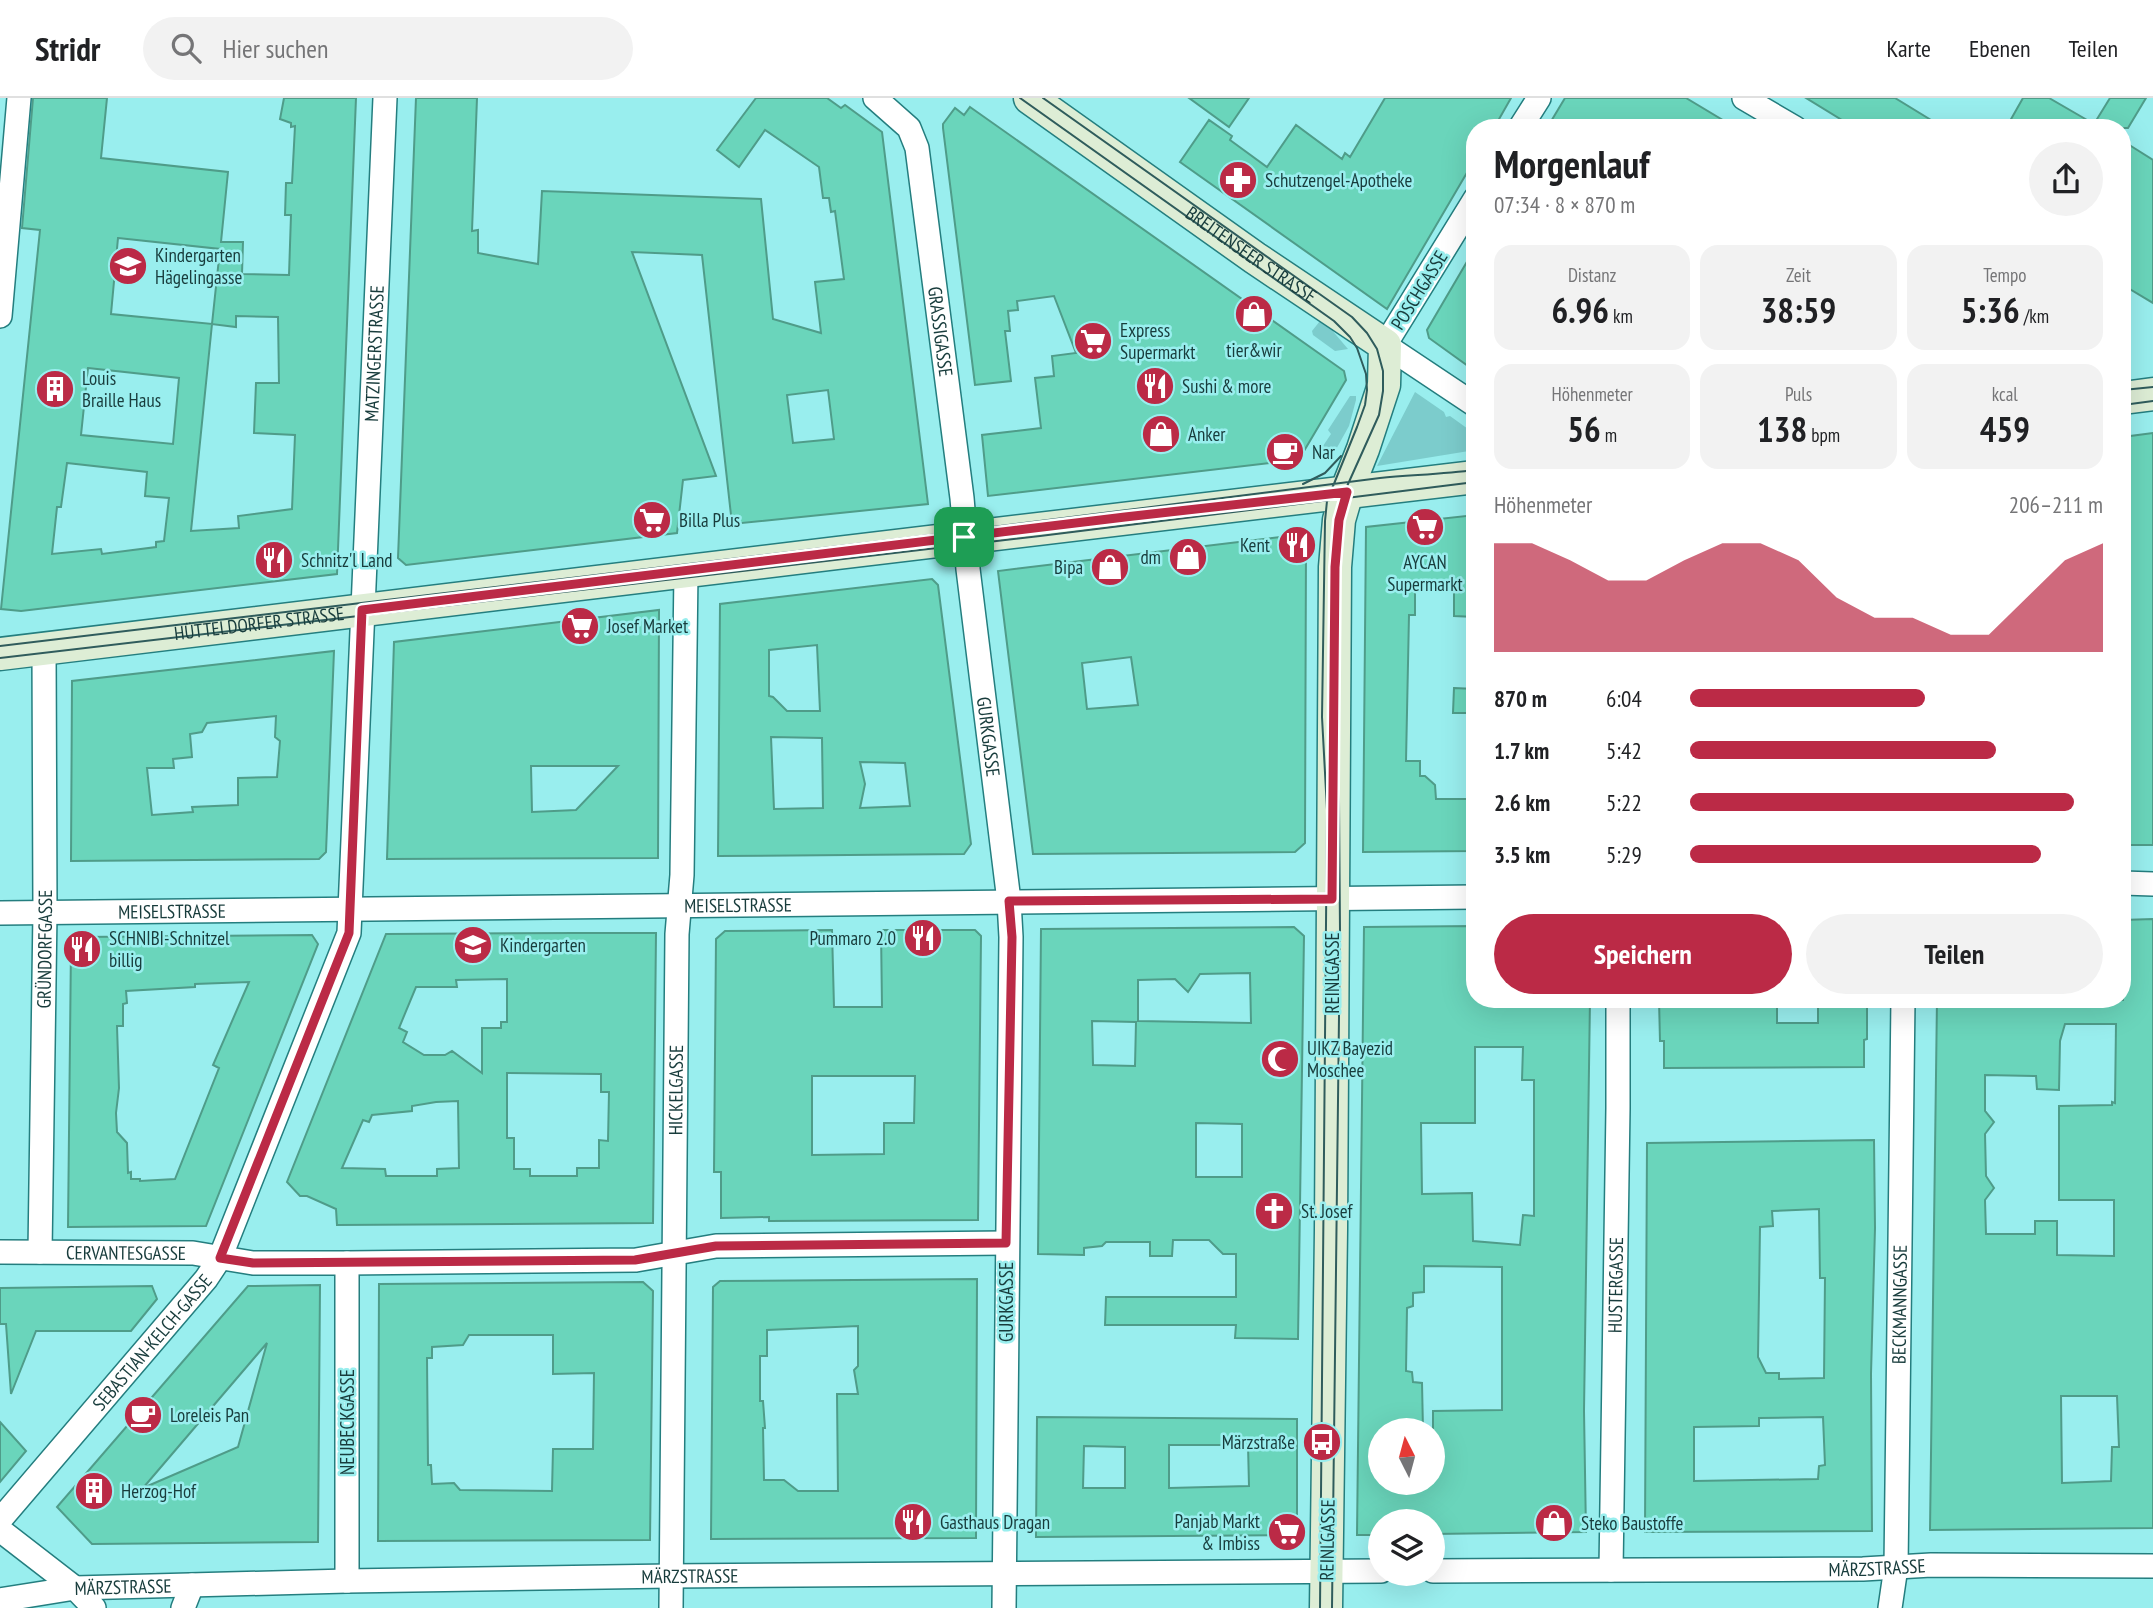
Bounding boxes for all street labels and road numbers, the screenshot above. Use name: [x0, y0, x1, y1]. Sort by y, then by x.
street label: BREITENSEER STRASSE: [1181, 201, 1321, 308]
street label: POSCHGASSE: [1385, 246, 1453, 334]
street label: MATZINGERSTRASSE: [359, 285, 389, 422]
street label: GRASSIGASSE: [923, 285, 958, 378]
street label: HÜTTELDORFER STRASSE: [173, 601, 345, 645]
street label: GURKGASSE: [972, 695, 1006, 778]
street label: GRÜNDORFGASSE: [32, 890, 57, 1009]
street label: MEISELSTRASSE: [684, 892, 792, 918]
street label: MEISELSTRASSE: [118, 899, 226, 924]
street label: REINLGASSE: [1320, 932, 1344, 1014]
street label: HICKELGASSE: [663, 1045, 688, 1135]
street label: HUSTERGASSE: [1603, 1237, 1628, 1333]
street label: CERVANTESGASSE: [66, 1240, 186, 1265]
street label: BECKMANNGASSE: [1886, 1245, 1912, 1364]
street label: GURKGASSE: [994, 1262, 1018, 1342]
street label: SEBASTIAN-KELCH-GASSE: [87, 1269, 217, 1415]
street label: NEUBECKGASSE: [335, 1369, 359, 1475]
street label: REINLGASSE: [1314, 1499, 1340, 1581]
street label: MÄRZSTRASSE: [1828, 1553, 1926, 1581]
street label: MÄRZSTRASSE: [641, 1564, 738, 1588]
street label: MÄRZSTRASSE: [74, 1574, 172, 1600]

